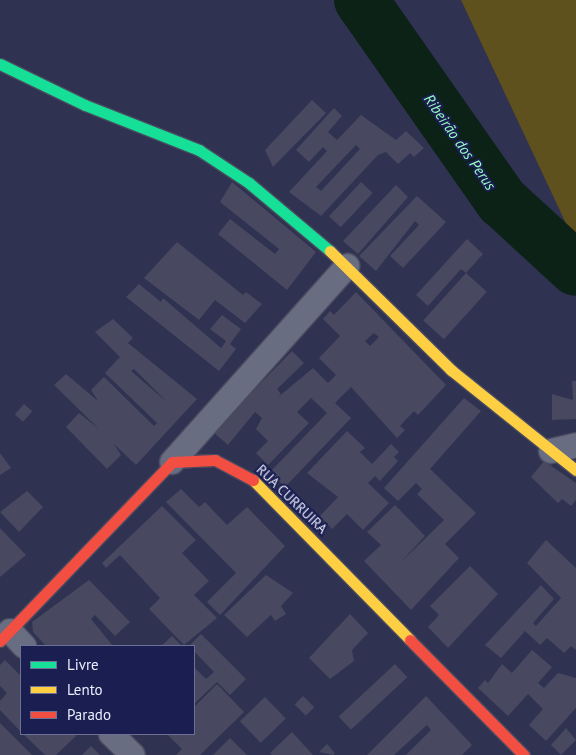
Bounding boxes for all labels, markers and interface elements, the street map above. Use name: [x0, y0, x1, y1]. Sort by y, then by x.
water label: Ribeirão dos Perus: [420, 91, 500, 193]
street label: RUA CURRUIRA: [253, 461, 331, 537]
legend: [20, 645, 195, 735]
text: Livre: [67, 655, 99, 674]
text: Lento: [67, 680, 103, 699]
text: Parado: [67, 705, 111, 724]

